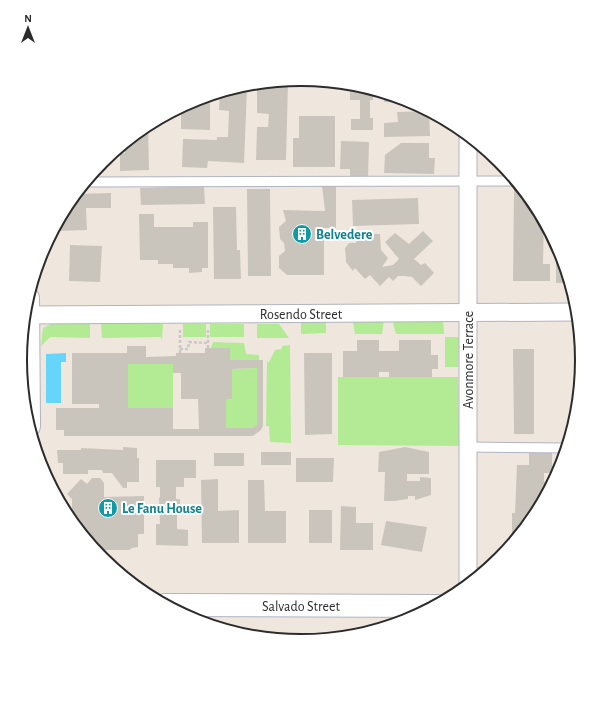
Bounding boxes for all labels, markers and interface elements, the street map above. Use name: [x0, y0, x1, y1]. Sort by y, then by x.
north arrow: [8, 8, 48, 48]
text: N: [24, 13, 32, 24]
building icon: Belvedere: [291, 223, 313, 245]
place label: Belvedere: [316, 228, 373, 242]
street label: Rosendo Street: [260, 308, 343, 322]
street label: Avonmore Terrace: [462, 311, 476, 409]
building icon: Le Fanu House: [97, 497, 119, 519]
place label: Le Fanu House: [122, 502, 202, 516]
street label: Salvado Street: [262, 600, 340, 614]

